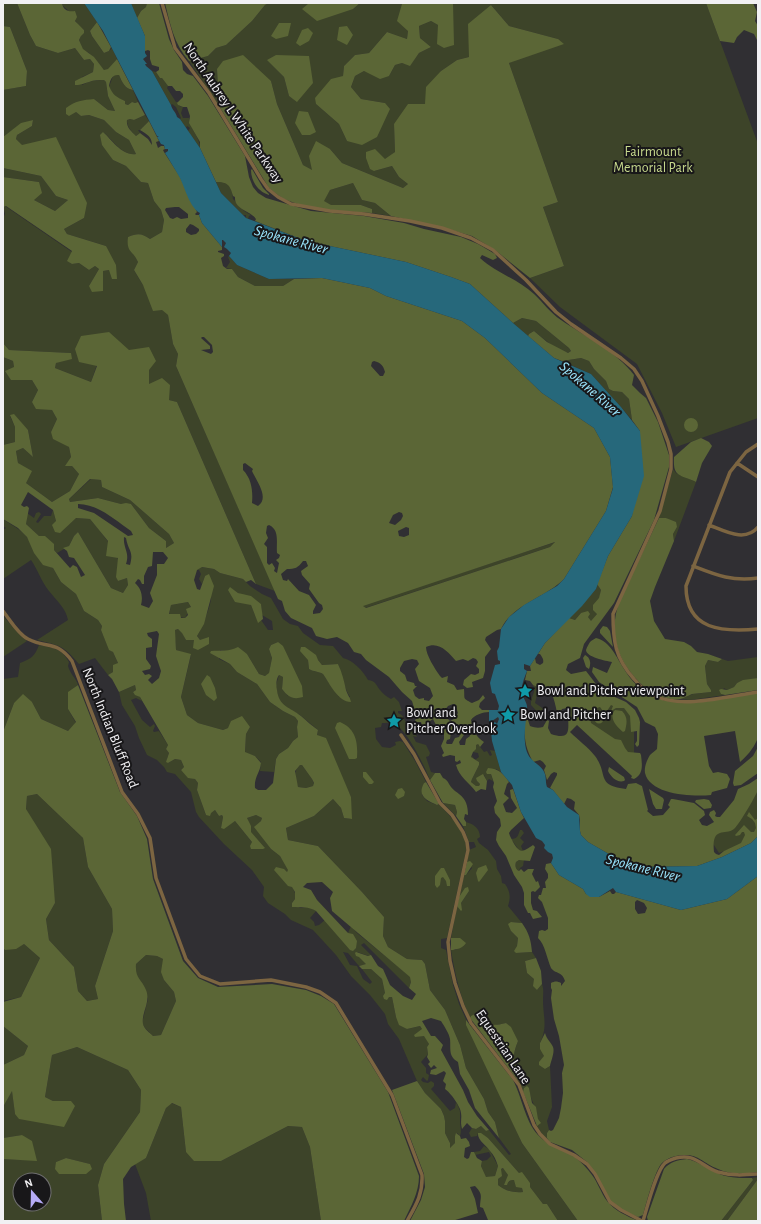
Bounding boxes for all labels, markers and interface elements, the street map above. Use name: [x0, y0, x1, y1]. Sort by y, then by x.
street label: North Aubrey L White Parkway: [181, 40, 285, 186]
park label: Fairmount Memorial Park: [613, 145, 693, 175]
water label: Spokane River: [253, 223, 330, 257]
water label: Spokane River: [557, 359, 624, 420]
street label: North Indian Bluff Road: [79, 666, 141, 790]
place icon: Bowl and Pitcher viewpoint: [516, 682, 534, 700]
place label: Bowl and Pitcher viewpoint: [537, 684, 685, 698]
place label: Bowl and Pitcher Overlook: [406, 706, 497, 736]
place icon: Bowl and Pitcher: [499, 706, 517, 724]
place label: Bowl and Pitcher: [520, 708, 611, 722]
place icon: Bowl and Pitcher Overlook: [385, 712, 403, 730]
water label: Spokane River: [605, 852, 682, 885]
street label: Equestrian Lane: [473, 1007, 533, 1087]
north arrow: [12, 1172, 52, 1212]
text: N: [23, 1177, 34, 1190]

